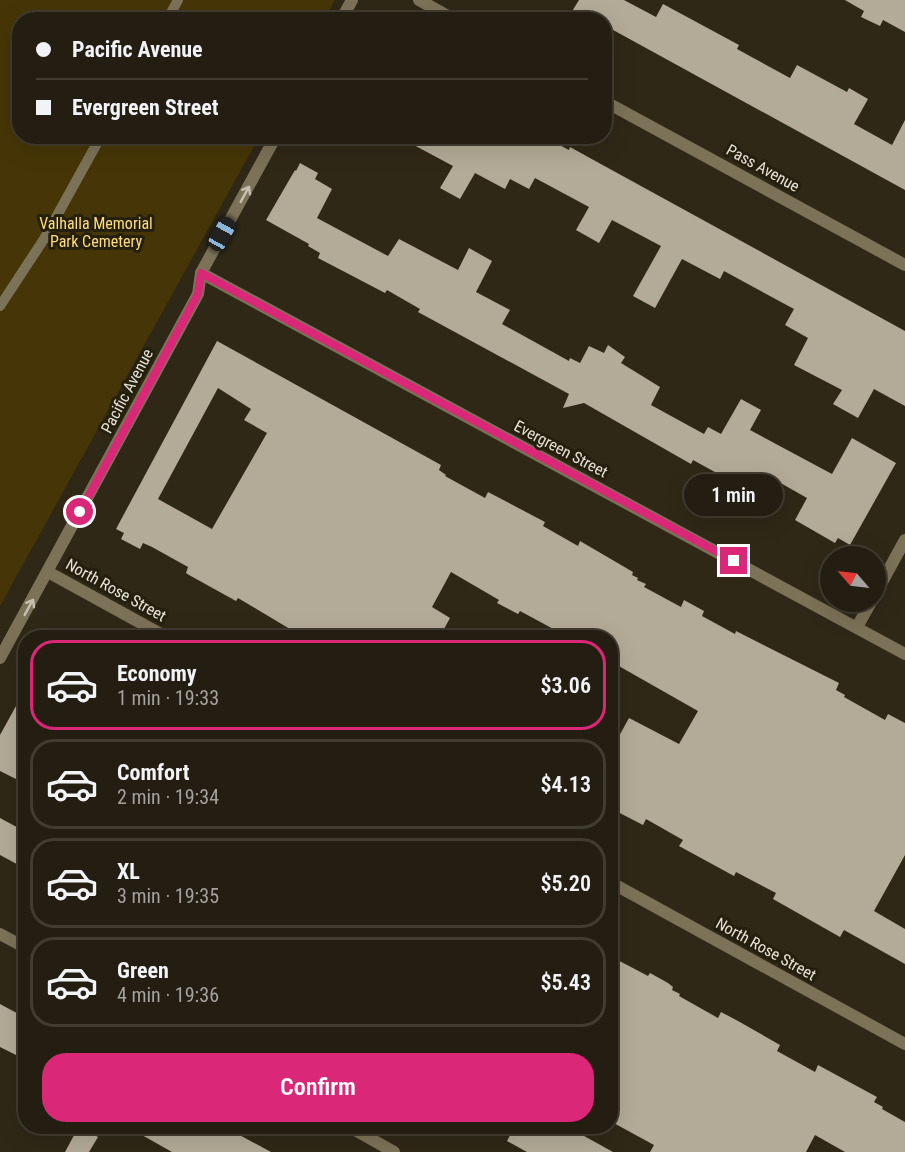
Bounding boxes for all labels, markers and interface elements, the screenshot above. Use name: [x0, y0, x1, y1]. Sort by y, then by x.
text: Pacific Avenue: [72, 37, 203, 62]
text: Evergreen Street: [72, 95, 218, 120]
street label: Pass Avenue: [723, 140, 803, 196]
one-way arrow: [240, 185, 251, 203]
park label: Valhalla Memorial Park Cemetery: [39, 214, 153, 251]
car: [205, 214, 239, 254]
street label: Pacific Avenue: [97, 346, 157, 436]
street label: Evergreen Street: [511, 416, 611, 482]
callout: 1 min: [684, 474, 783, 516]
text: 1 min: [711, 483, 756, 507]
route start: [66, 498, 93, 525]
north arrow: [820, 546, 886, 612]
map controls: [820, 546, 886, 612]
route end: [720, 547, 747, 574]
street label: North Rose Street: [62, 555, 170, 626]
one-way arrow: [23, 599, 35, 616]
icon: car: [45, 658, 99, 712]
text: Economy: [117, 661, 197, 686]
text: $3.06: [540, 673, 591, 698]
text: 1 min · 19:33: [117, 686, 219, 710]
icon: car: [45, 757, 99, 811]
text: Comfort: [117, 760, 190, 785]
text: $4.13: [540, 772, 591, 797]
text: 2 min · 19:34: [117, 785, 219, 809]
icon: car: [45, 856, 99, 910]
text: XL: [117, 859, 140, 884]
text: $5.20: [540, 871, 591, 896]
text: 3 min · 19:35: [117, 884, 219, 908]
street label: North Rose Street: [712, 914, 820, 985]
icon: car: [45, 955, 99, 1009]
text: Green: [117, 958, 169, 983]
text: $5.43: [540, 970, 591, 995]
text: 4 min · 19:36: [117, 983, 219, 1007]
button: Confirm: [42, 1053, 594, 1122]

